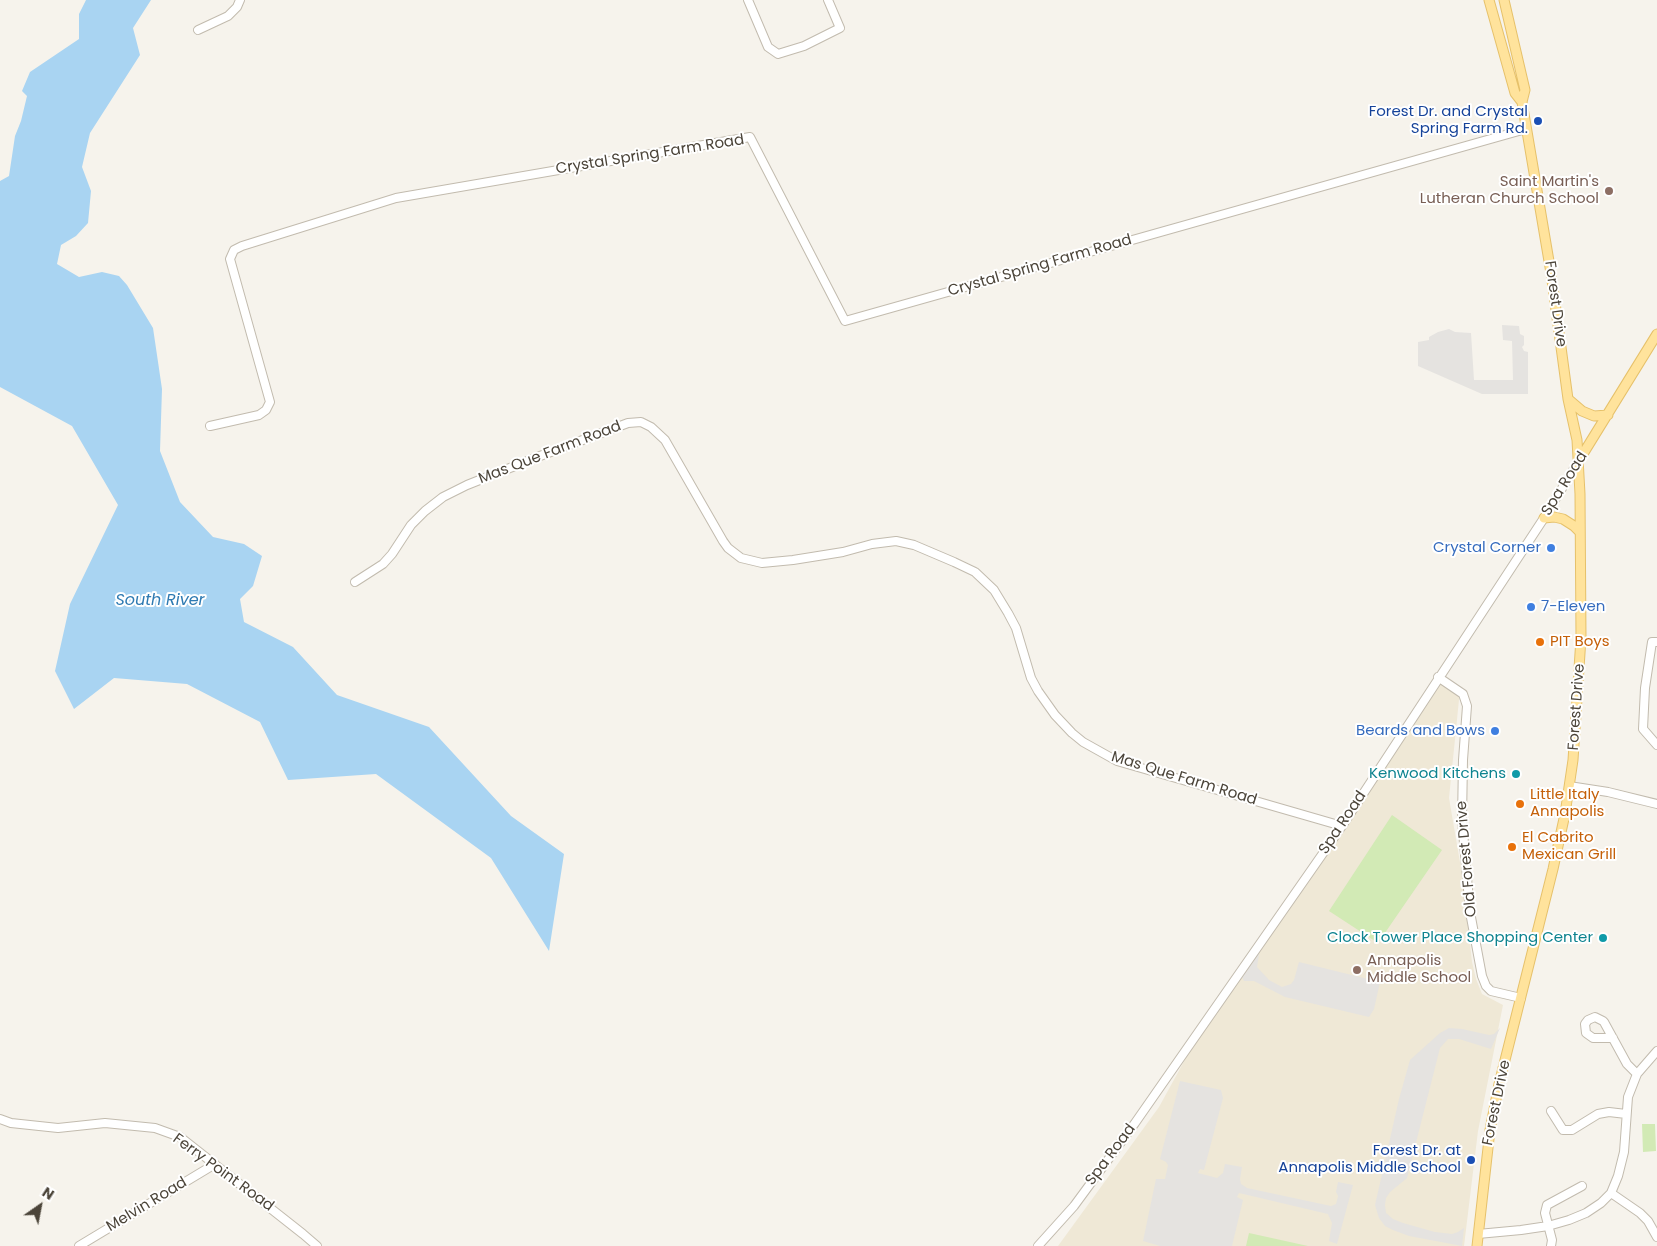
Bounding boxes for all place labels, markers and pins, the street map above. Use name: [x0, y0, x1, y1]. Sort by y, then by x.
place label: Forest Dr. and Crystal Spring Farm Rd.: [1369, 103, 1528, 138]
marker: Forest Dr. and Crystal Spring Farm Rd.: [1532, 115, 1544, 127]
place label: Saint Martin's Lutheran Church School: [1420, 173, 1599, 208]
marker: Saint Martin's Lutheran Church School: [1603, 185, 1615, 197]
place label: Crystal Corner: [1433, 539, 1541, 557]
marker: Crystal Corner: [1545, 542, 1557, 554]
place label: 7-Eleven: [1541, 598, 1605, 616]
marker: 7-Eleven: [1525, 601, 1537, 613]
place label: PIT Boys: [1550, 633, 1610, 651]
marker: PIT Boys: [1534, 636, 1546, 648]
place label: Beards and Bows: [1356, 722, 1485, 740]
marker: Beards and Bows: [1489, 725, 1501, 737]
place label: Kenwood Kitchens: [1369, 765, 1506, 783]
marker: Kenwood Kitchens: [1510, 768, 1522, 780]
place label: Little Italy Annapolis: [1530, 786, 1604, 821]
marker: Little Italy Annapolis: [1514, 798, 1526, 810]
place label: El Cabrito Mexican Grill: [1522, 829, 1616, 864]
marker: El Cabrito Mexican Grill: [1506, 841, 1518, 853]
place label: Clock Tower Place Shopping Center: [1327, 929, 1593, 947]
marker: Clock Tower Place Shopping Center: [1597, 932, 1609, 944]
place label: Annapolis Middle School: [1367, 952, 1471, 987]
marker: Annapolis Middle School: [1351, 964, 1363, 976]
place label: Forest Dr. at Annapolis Middle School: [1278, 1142, 1461, 1177]
marker: Forest Dr. at Annapolis Middle School: [1465, 1154, 1477, 1166]

